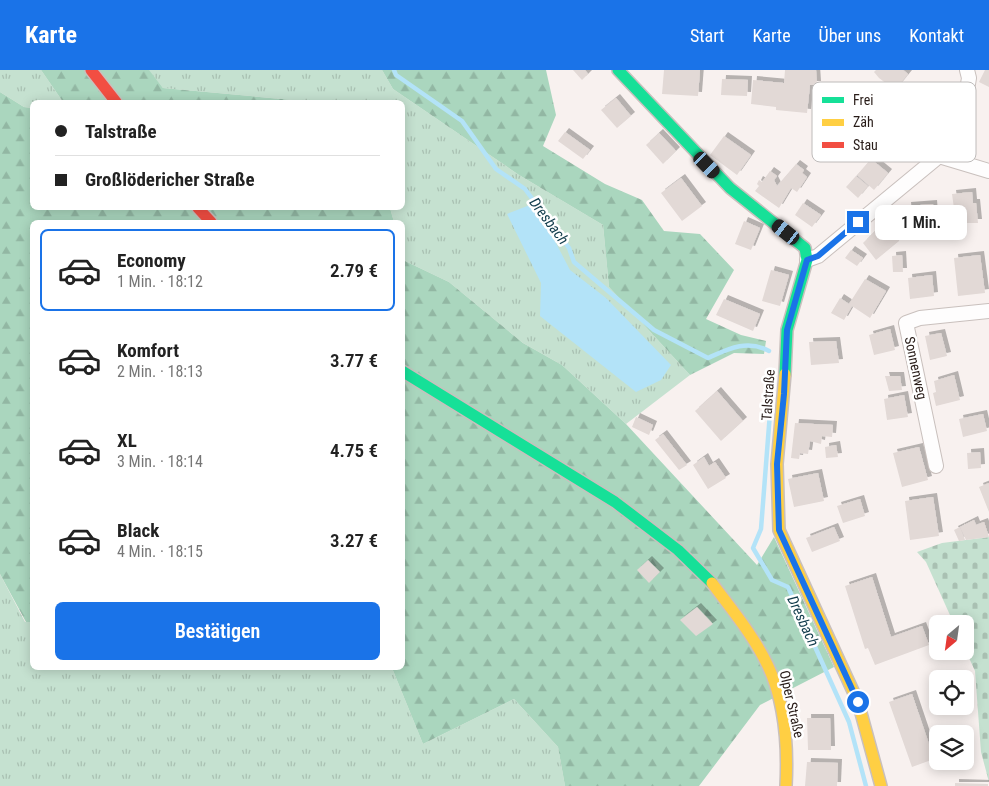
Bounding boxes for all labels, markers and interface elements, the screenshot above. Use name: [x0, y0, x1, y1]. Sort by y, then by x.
text: Karte: [25, 21, 77, 49]
text: Start: [690, 25, 724, 46]
text: Karte: [752, 25, 791, 46]
text: Über uns: [819, 25, 881, 46]
text: Kontakt: [909, 25, 964, 46]
legend: [812, 82, 976, 162]
text: Frei: [853, 92, 873, 108]
text: Zäh: [853, 114, 874, 130]
text: Talstraße: [85, 120, 157, 143]
text: Stau: [853, 137, 878, 153]
car: [691, 149, 722, 181]
text: Großlödericher Straße: [85, 168, 255, 191]
water label: Dresbach: [526, 194, 572, 248]
callout: 1 Min.: [876, 204, 968, 240]
route end: [847, 211, 869, 233]
text: 1 Min.: [901, 213, 941, 232]
car: [769, 217, 802, 247]
icon: car: [57, 248, 102, 293]
text: Economy: [117, 249, 186, 272]
text: 2.79 €: [330, 259, 378, 282]
text: 1 Min. · 18:12: [117, 272, 203, 291]
street label: Sonnenweg: [902, 335, 930, 401]
icon: car: [57, 338, 102, 383]
text: Komfort: [117, 339, 179, 362]
text: 3.77 €: [330, 349, 378, 372]
text: 2 Min. · 18:13: [117, 362, 203, 381]
street label: Talstraße: [758, 368, 778, 421]
icon: car: [57, 428, 102, 473]
text: XL: [117, 429, 137, 452]
text: 4.75 €: [330, 439, 378, 462]
text: 3 Min. · 18:14: [117, 452, 203, 471]
icon: car: [57, 518, 102, 563]
text: Black: [117, 519, 159, 542]
text: 3.27 €: [330, 529, 378, 552]
text: 4 Min. · 18:15: [117, 542, 203, 561]
water label: Dresbach: [783, 593, 823, 649]
button: Bestätigen: [55, 602, 380, 660]
north arrow: [929, 615, 974, 660]
map controls: [929, 615, 974, 770]
street label: Olper Straße: [776, 669, 808, 740]
button: locate: [929, 670, 974, 715]
route start: [847, 691, 869, 713]
button: layers: [929, 725, 974, 770]

